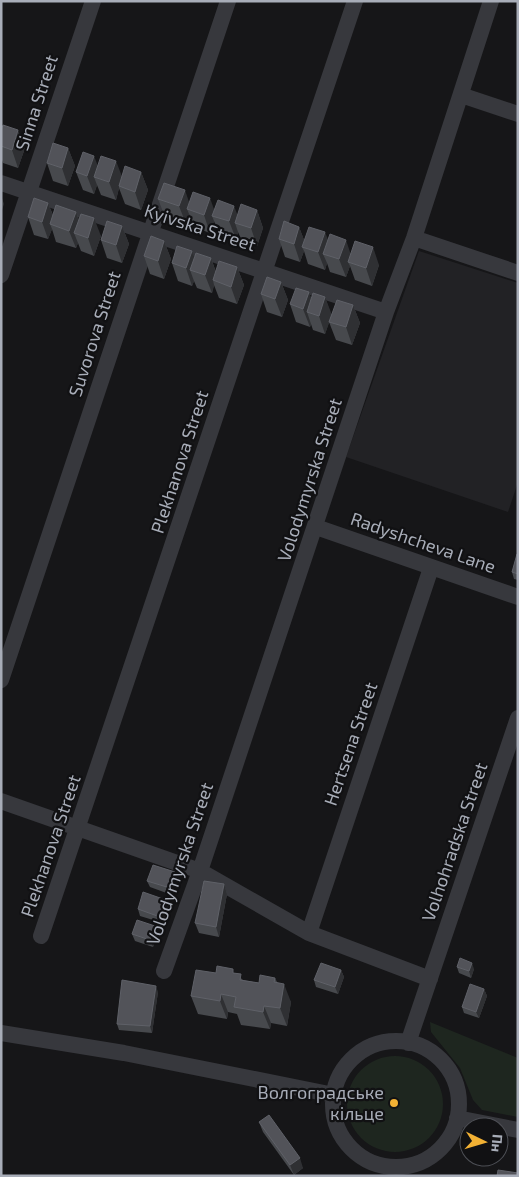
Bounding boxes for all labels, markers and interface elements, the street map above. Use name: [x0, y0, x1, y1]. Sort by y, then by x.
street label: Sinna Street: [10, 52, 62, 153]
street label: Kyivska Street: [142, 199, 259, 255]
street label: Suvorova Street: [63, 268, 125, 399]
street label: Plekhanova Street: [146, 387, 213, 536]
street label: Volodymyrska Street: [272, 395, 346, 564]
street label: Radyshcheva Lane: [348, 507, 499, 577]
street label: Hertsena Street: [319, 679, 381, 808]
street label: Volhohradska Street: [417, 759, 492, 924]
street label: Plekhanova Street: [15, 771, 85, 920]
street label: Volodymyrska Street: [141, 779, 217, 948]
place label: Волгоградське кільце: [257, 1081, 384, 1124]
marker: Волгоградське кільце: [388, 1097, 400, 1109]
north arrow: [459, 1117, 509, 1167]
text: Пн: [488, 1133, 507, 1153]

